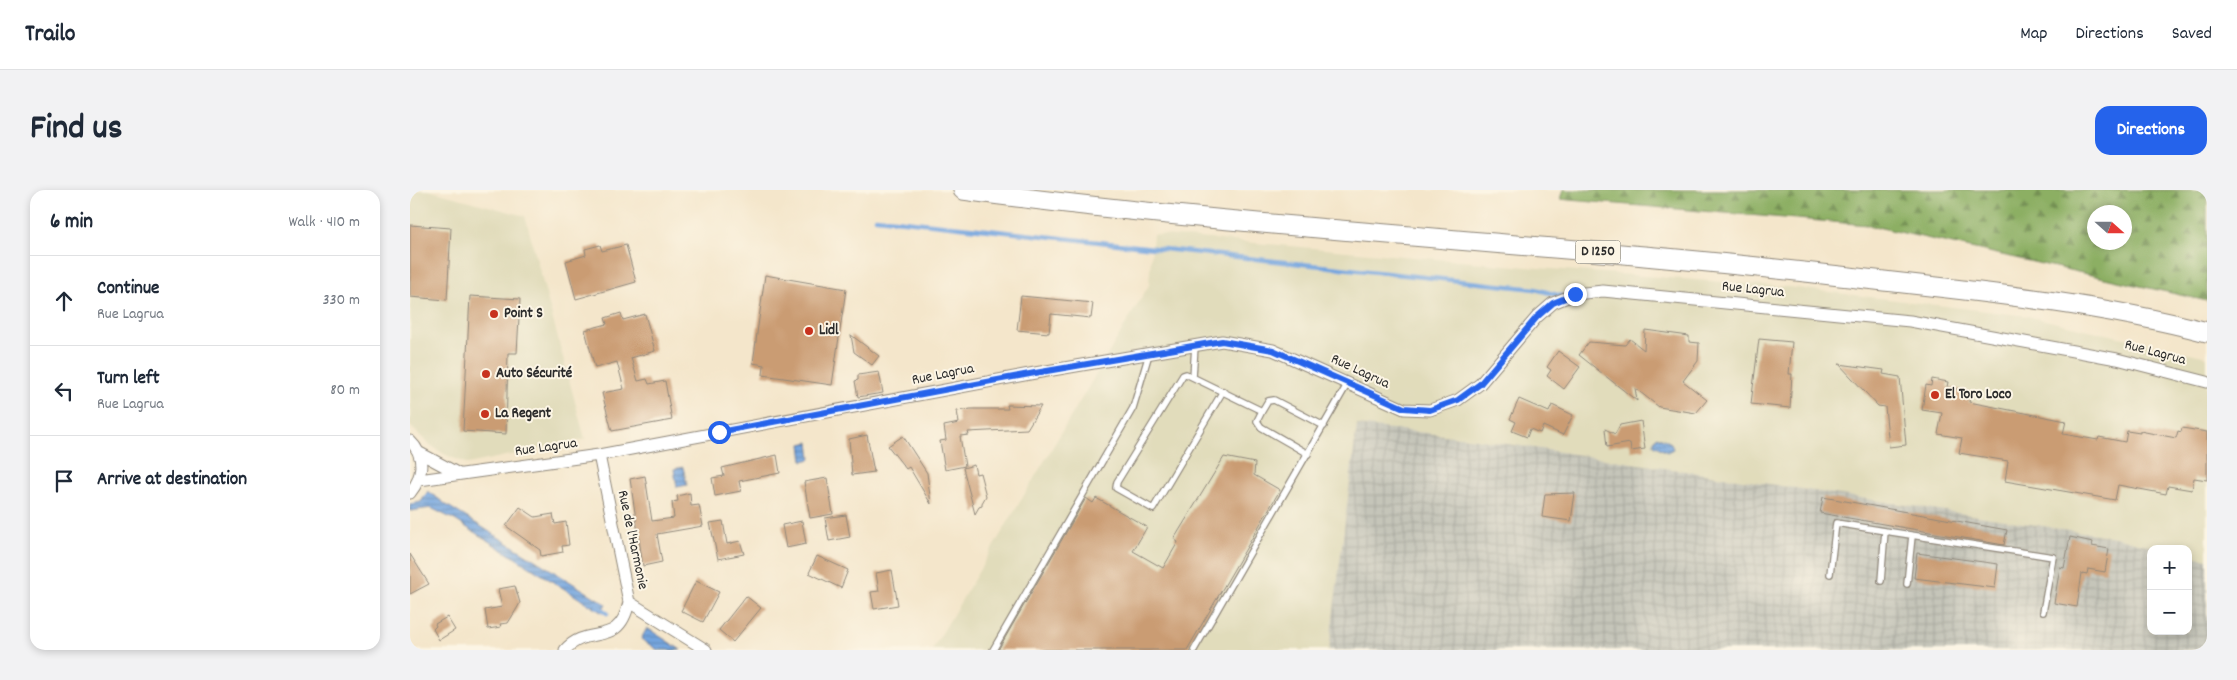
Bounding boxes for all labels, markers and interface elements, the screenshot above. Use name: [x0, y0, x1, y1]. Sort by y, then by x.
text: Trailo: [25, 18, 76, 52]
text: Map: [2020, 22, 2047, 47]
text: Directions: [2075, 22, 2144, 47]
text: Saved: [2172, 22, 2212, 47]
text: Find us: [30, 105, 122, 155]
button: Directions: [2095, 106, 2207, 155]
north arrow: [2087, 205, 2132, 250]
text: 6 min: [50, 208, 93, 238]
text: Walk · 410 m: [288, 211, 360, 234]
road number: D 1250: [1576, 241, 1620, 264]
text: Continue: [97, 276, 159, 303]
street label: Rue Lagrua: [1721, 276, 1786, 304]
route end: [1564, 283, 1587, 306]
icon: ahead: [50, 287, 78, 315]
text: 330 m: [322, 289, 360, 312]
text: Rue Lagrua: [97, 303, 164, 326]
place label: Point S: [504, 303, 543, 325]
marker: Point S: [488, 308, 500, 320]
place label: Lidl: [819, 320, 839, 342]
marker: Lidl: [803, 325, 815, 337]
street label: Rue Lagrua: [2122, 334, 2189, 372]
street label: Rue Lagrua: [1327, 349, 1394, 396]
street label: Rue Lagrua: [910, 358, 977, 392]
place label: Auto Sécurité: [496, 363, 573, 385]
text: Turn left: [97, 366, 160, 393]
marker: Auto Sécurité: [480, 368, 492, 380]
icon: left: [50, 377, 78, 405]
text: 80 m: [330, 379, 360, 402]
place label: El Toro Loco: [1945, 384, 2012, 406]
marker: El Toro Loco: [1929, 389, 1941, 401]
text: Rue Lagrua: [97, 393, 164, 416]
place label: La Regent: [495, 403, 552, 425]
marker: La Regent: [479, 408, 491, 420]
route start: [708, 421, 731, 444]
street label: Rue Lagrua: [513, 433, 579, 463]
icon: arrive: [50, 467, 78, 495]
text: Arrive at destination: [97, 467, 247, 494]
street label: Rue de l'Harmonie: [611, 488, 653, 592]
map controls: [2147, 545, 2192, 635]
button: +: [2147, 545, 2192, 590]
button: −: [2147, 590, 2192, 635]

